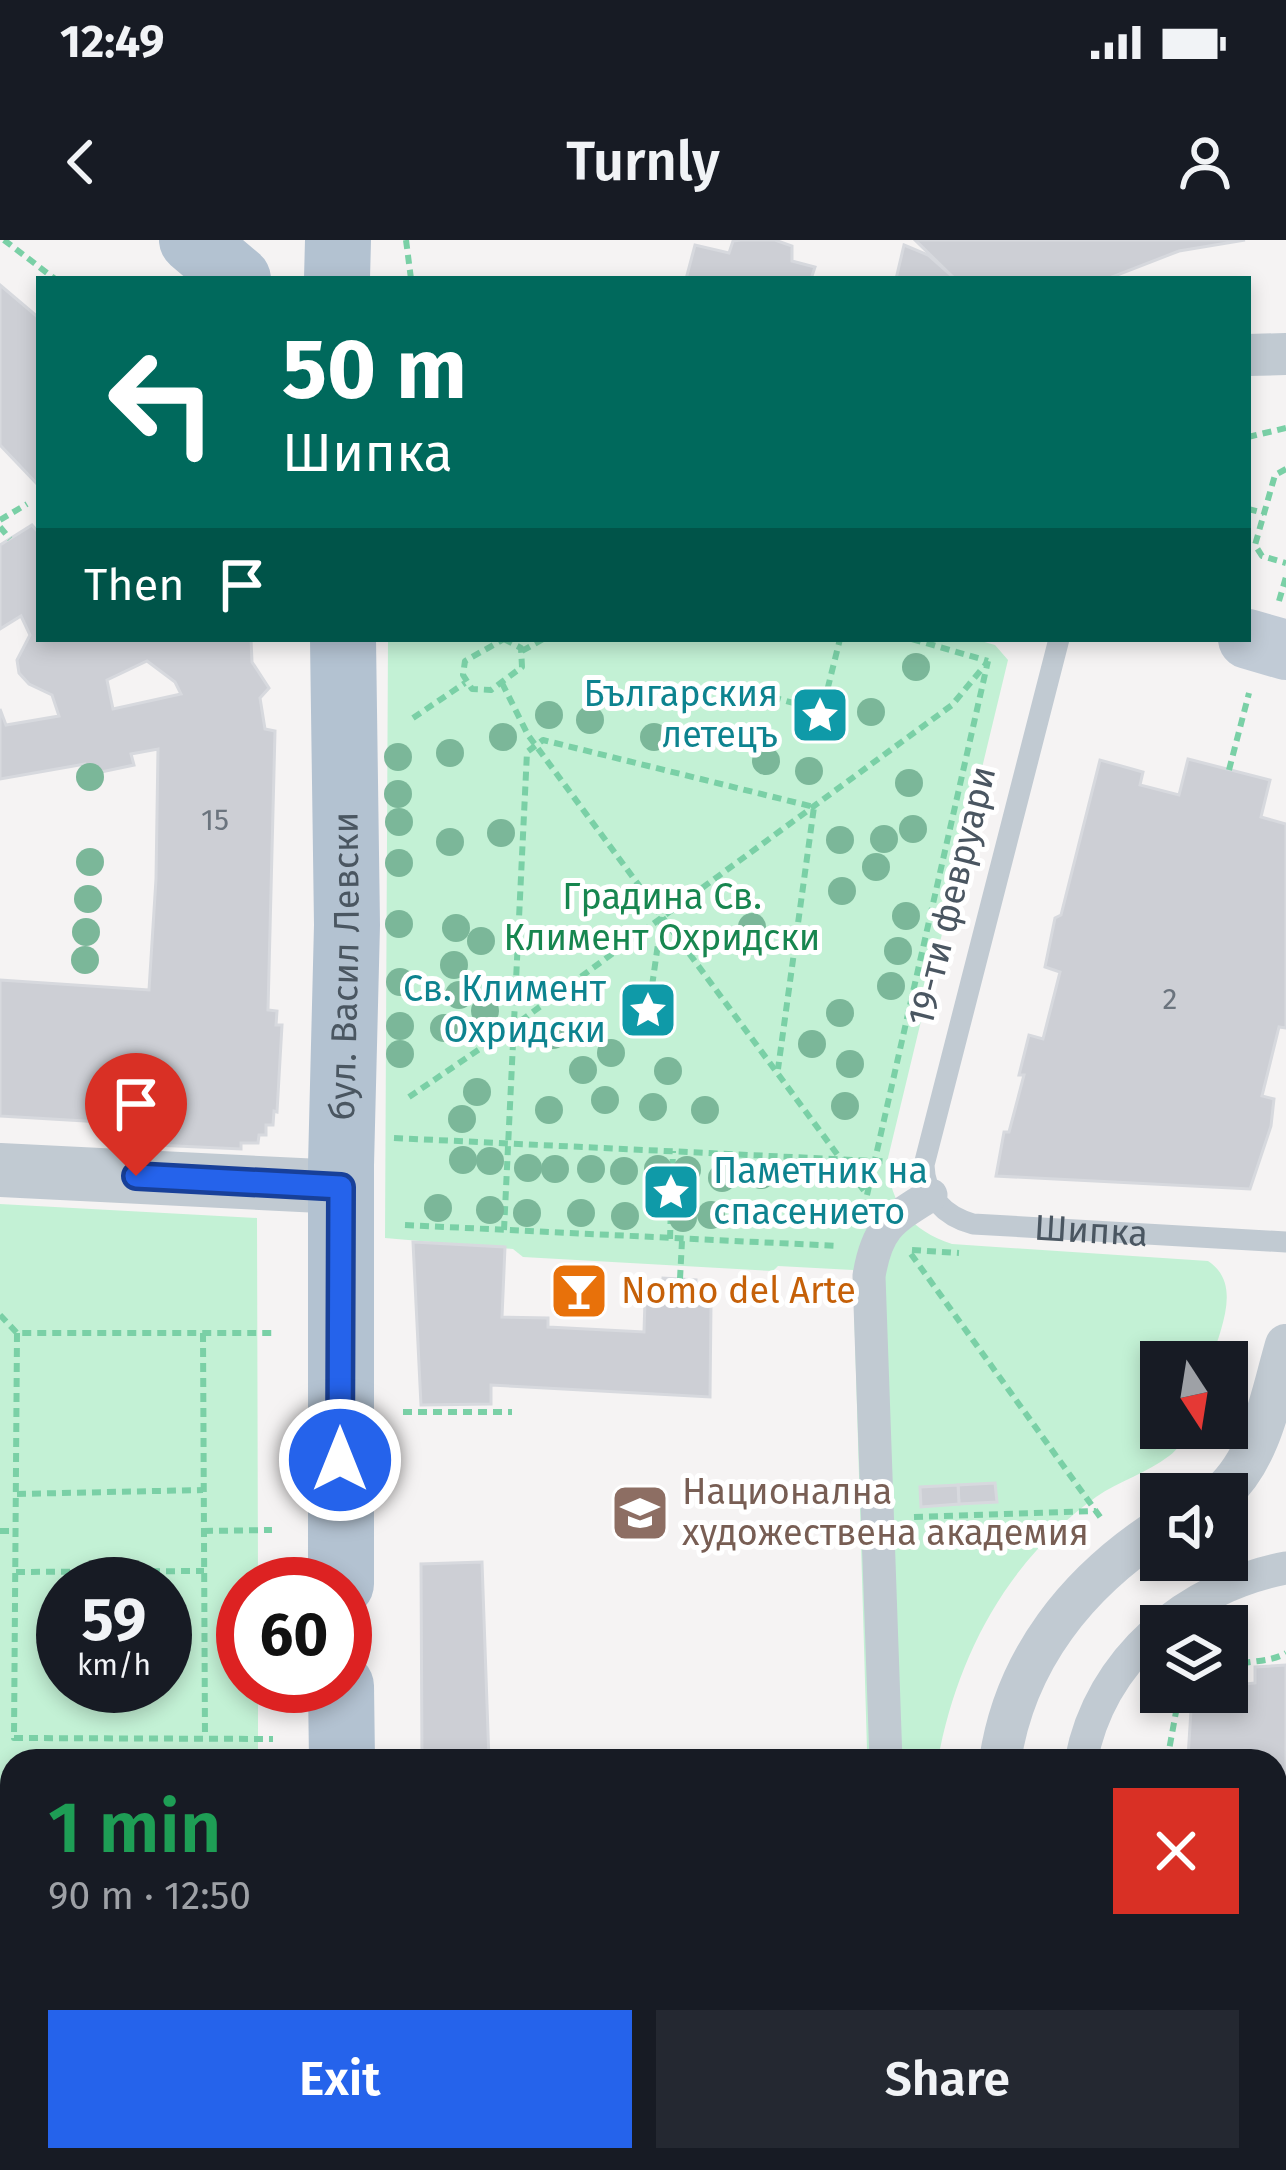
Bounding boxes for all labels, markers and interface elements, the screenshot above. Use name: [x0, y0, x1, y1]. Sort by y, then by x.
text: 12:49: [60, 15, 164, 69]
icon: back: [48, 129, 114, 195]
icon: person: [1172, 129, 1238, 195]
text: Turnly: [566, 130, 720, 194]
text: 50 m: [282, 319, 467, 420]
icon: left: [84, 324, 240, 480]
text: Шипка: [282, 421, 453, 485]
icon: arrive: [209, 552, 275, 618]
text: Then: [84, 558, 185, 612]
place label: Българския летецъ: [584, 672, 778, 757]
place icon: Българския летецъ: [789, 684, 851, 746]
street label: 19-ти февруари: [898, 762, 1006, 1030]
house number: 15: [201, 802, 229, 838]
street label: бул. Васил Левски: [320, 811, 369, 1121]
park label: Градина Св. Климент Охридски: [504, 875, 820, 960]
place label: Св. Климент Охридски: [403, 967, 607, 1052]
place icon: Св. Климент Охридски: [617, 979, 679, 1041]
house number: 2: [1163, 981, 1177, 1017]
pin: [85, 1053, 187, 1176]
icon: arrive: [103, 1071, 169, 1137]
place label: Паметник на спасението: [713, 1149, 928, 1234]
place icon: Паметник на спасението: [640, 1161, 702, 1223]
street label: Шипка: [1033, 1206, 1149, 1256]
bar icon: Nomo del Arte: [548, 1260, 610, 1322]
place label: Nomo del Arte: [621, 1269, 856, 1313]
north arrow: [1140, 1341, 1248, 1449]
map controls: [1140, 1341, 1248, 1713]
position arrow: [277, 1397, 403, 1523]
place label: Национална художествена академия: [682, 1470, 1089, 1555]
button: sound: [1140, 1473, 1248, 1581]
school or university icon: Национална художествена академия: [609, 1482, 671, 1544]
speed limit sign: 60: [216, 1557, 372, 1713]
text: 59: [82, 1584, 146, 1656]
button: layers: [1140, 1605, 1248, 1713]
text: km/h: [77, 1647, 151, 1683]
text: 1 min: [48, 1785, 221, 1871]
button: close: [1113, 1788, 1239, 1914]
text: 90 m · 12:50: [48, 1873, 251, 1919]
button: Exit: [48, 2010, 632, 2148]
button: Share: [656, 2010, 1239, 2148]

